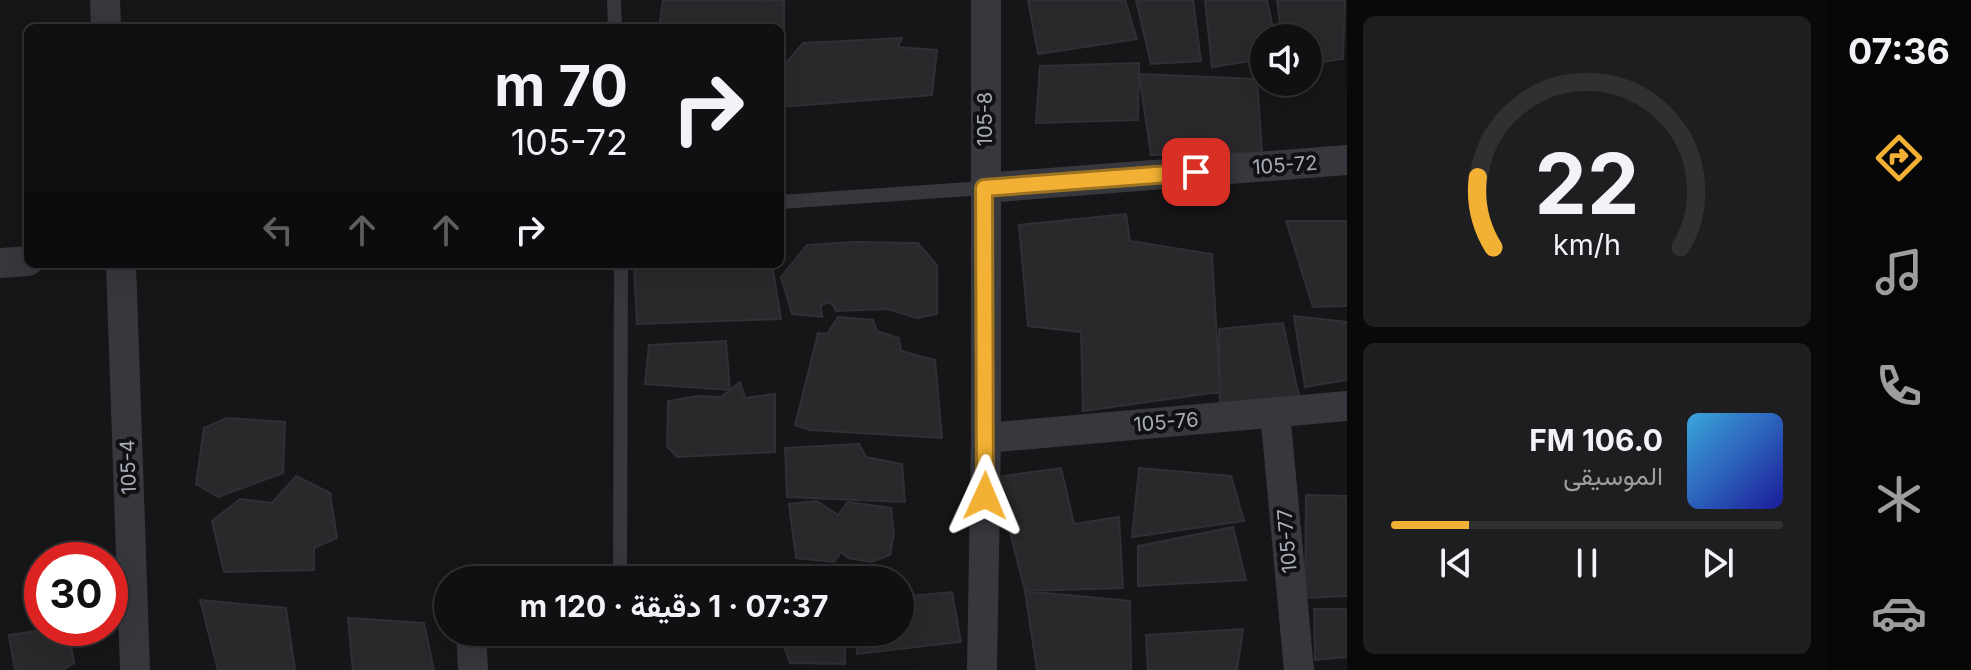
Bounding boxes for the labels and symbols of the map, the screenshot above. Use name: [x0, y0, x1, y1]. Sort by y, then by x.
street label: 105-8: [973, 92, 997, 146]
pin: [1162, 138, 1230, 206]
street label: 105-72: [1252, 151, 1318, 179]
street label: 105-76: [1133, 407, 1199, 437]
street label: 105-4: [115, 439, 141, 495]
position arrow: [943, 454, 1027, 538]
street label: 105-77: [1272, 508, 1302, 574]
speed limit sign: 30: [24, 542, 128, 646]

